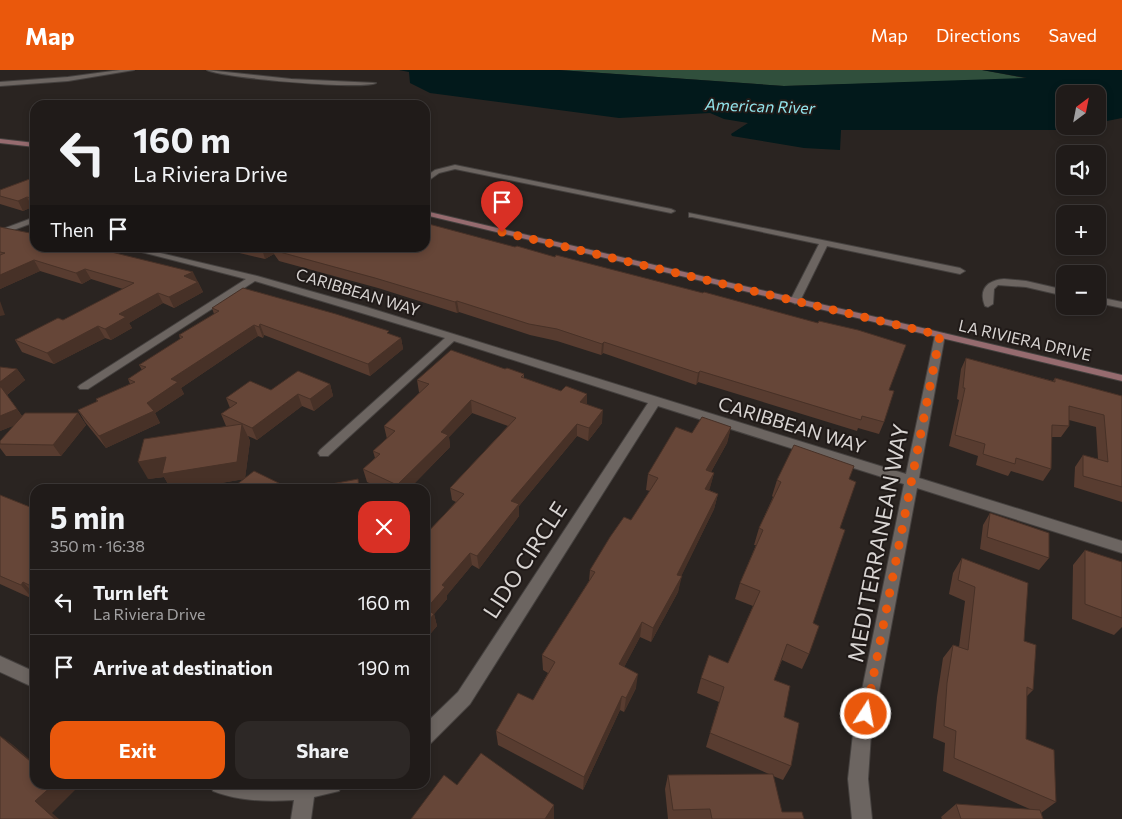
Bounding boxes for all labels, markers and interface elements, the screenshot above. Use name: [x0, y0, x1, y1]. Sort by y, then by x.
text: Map: [25, 21, 75, 50]
text: Map: [871, 24, 908, 46]
text: Directions: [936, 24, 1020, 46]
text: Saved: [1048, 24, 1097, 46]
north arrow: [1056, 85, 1106, 135]
map controls: [1056, 85, 1106, 315]
water label: American River: [704, 94, 816, 117]
text: 160 m: [133, 117, 231, 160]
icon: left: [50, 120, 115, 185]
button: sound: [1056, 145, 1106, 195]
text: La Riviera Drive: [133, 160, 288, 187]
pin: [481, 181, 523, 232]
icon: arrive: [488, 188, 516, 216]
button: +: [1056, 205, 1106, 255]
icon: arrive: [104, 215, 132, 243]
text: Then: [50, 218, 94, 241]
street label: CARIBBEAN WAY: [294, 264, 423, 320]
button: −: [1056, 265, 1106, 315]
street label: LA RIVIERA DRIVE: [957, 315, 1093, 364]
street label: CARIBBEAN WAY: [716, 391, 869, 458]
street label: MEDITERRANEAN WAY: [841, 421, 914, 664]
street label: LIDO CIRCLE: [477, 496, 572, 623]
text: 5 min: [50, 498, 125, 535]
button: close: [358, 501, 410, 553]
text: 350 m · 16:38: [50, 536, 145, 555]
text: Turn left: [93, 581, 168, 604]
icon: left: [50, 588, 78, 616]
text: 160 m: [358, 591, 410, 614]
text: La Riviera Drive: [93, 604, 206, 623]
icon: arrive: [50, 653, 78, 681]
text: Arrive at destination: [93, 656, 273, 679]
text: 190 m: [358, 656, 410, 679]
position arrow: [839, 687, 891, 739]
button: Exit: [50, 721, 225, 779]
button: Share: [235, 721, 410, 779]

